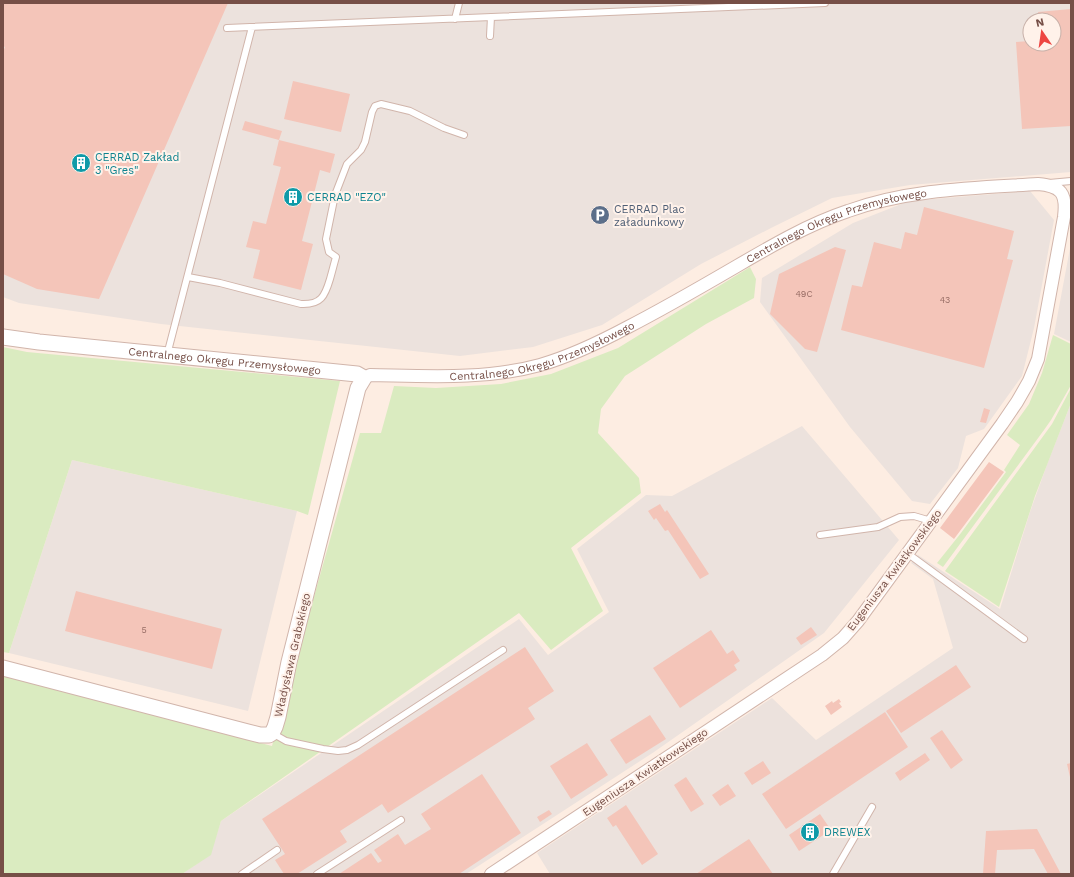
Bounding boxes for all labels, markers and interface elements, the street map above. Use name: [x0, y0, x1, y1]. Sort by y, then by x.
north arrow: [1022, 12, 1062, 52]
text: N: [1034, 15, 1045, 30]
place label: CERRAD Zakład 3 "Gres": [95, 151, 179, 177]
building icon: CERRAD Zakład 3 "Gres": [70, 152, 92, 174]
building icon: CERRAD "EZO": [282, 186, 304, 208]
street label: Centralnego Okręgu Przemysłowego: [744, 187, 928, 266]
place label: CERRAD "EZO": [307, 191, 386, 204]
place label: CERRAD Plac załadunkowy: [614, 203, 685, 229]
parking icon: CERRAD Plac załadunkowy: [589, 204, 611, 226]
house number: 49C: [795, 289, 813, 299]
house number: 43: [940, 295, 950, 305]
street label: Centralnego Okręgu Przemysłowego: [449, 319, 637, 383]
street label: Centralnego Okręgu Przemysłowego: [128, 345, 322, 377]
street label: Eugeniusza Kwiatkowskiego: [844, 507, 944, 634]
street label: Władysława Grabskiego: [272, 592, 313, 718]
house number: 5: [141, 625, 147, 635]
street label: Eugeniusza Kwiatkowskiego: [580, 725, 711, 819]
building icon: DREWEX: [799, 821, 821, 843]
place label: DREWEX: [824, 826, 871, 839]

